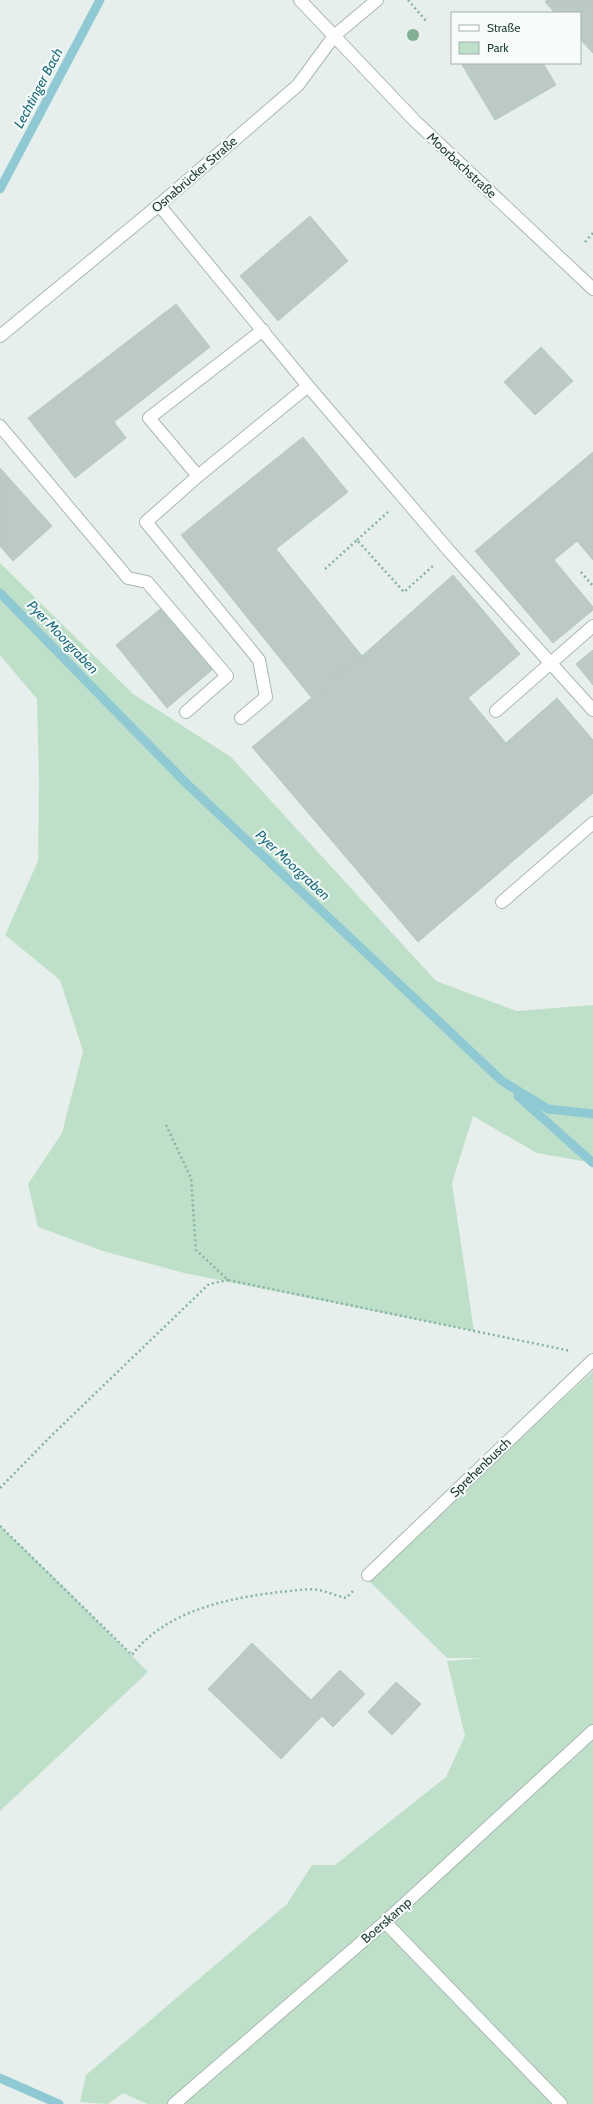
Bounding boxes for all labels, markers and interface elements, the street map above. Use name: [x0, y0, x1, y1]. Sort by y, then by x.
legend: [451, 12, 581, 64]
text: Straße: [487, 20, 520, 35]
text: Park: [487, 40, 509, 55]
water label: Lechtinger Bach: [9, 45, 67, 131]
street label: Moorbachstraße: [424, 129, 500, 202]
street label: Osnabrücker Straße: [148, 132, 240, 216]
water label: Pyer Moorgraben: [23, 596, 103, 678]
water label: Pyer Moorgraben: [252, 826, 334, 904]
street label: Sprehenbusch: [446, 1434, 514, 1500]
street label: Boerskamp: [357, 1894, 415, 1946]

